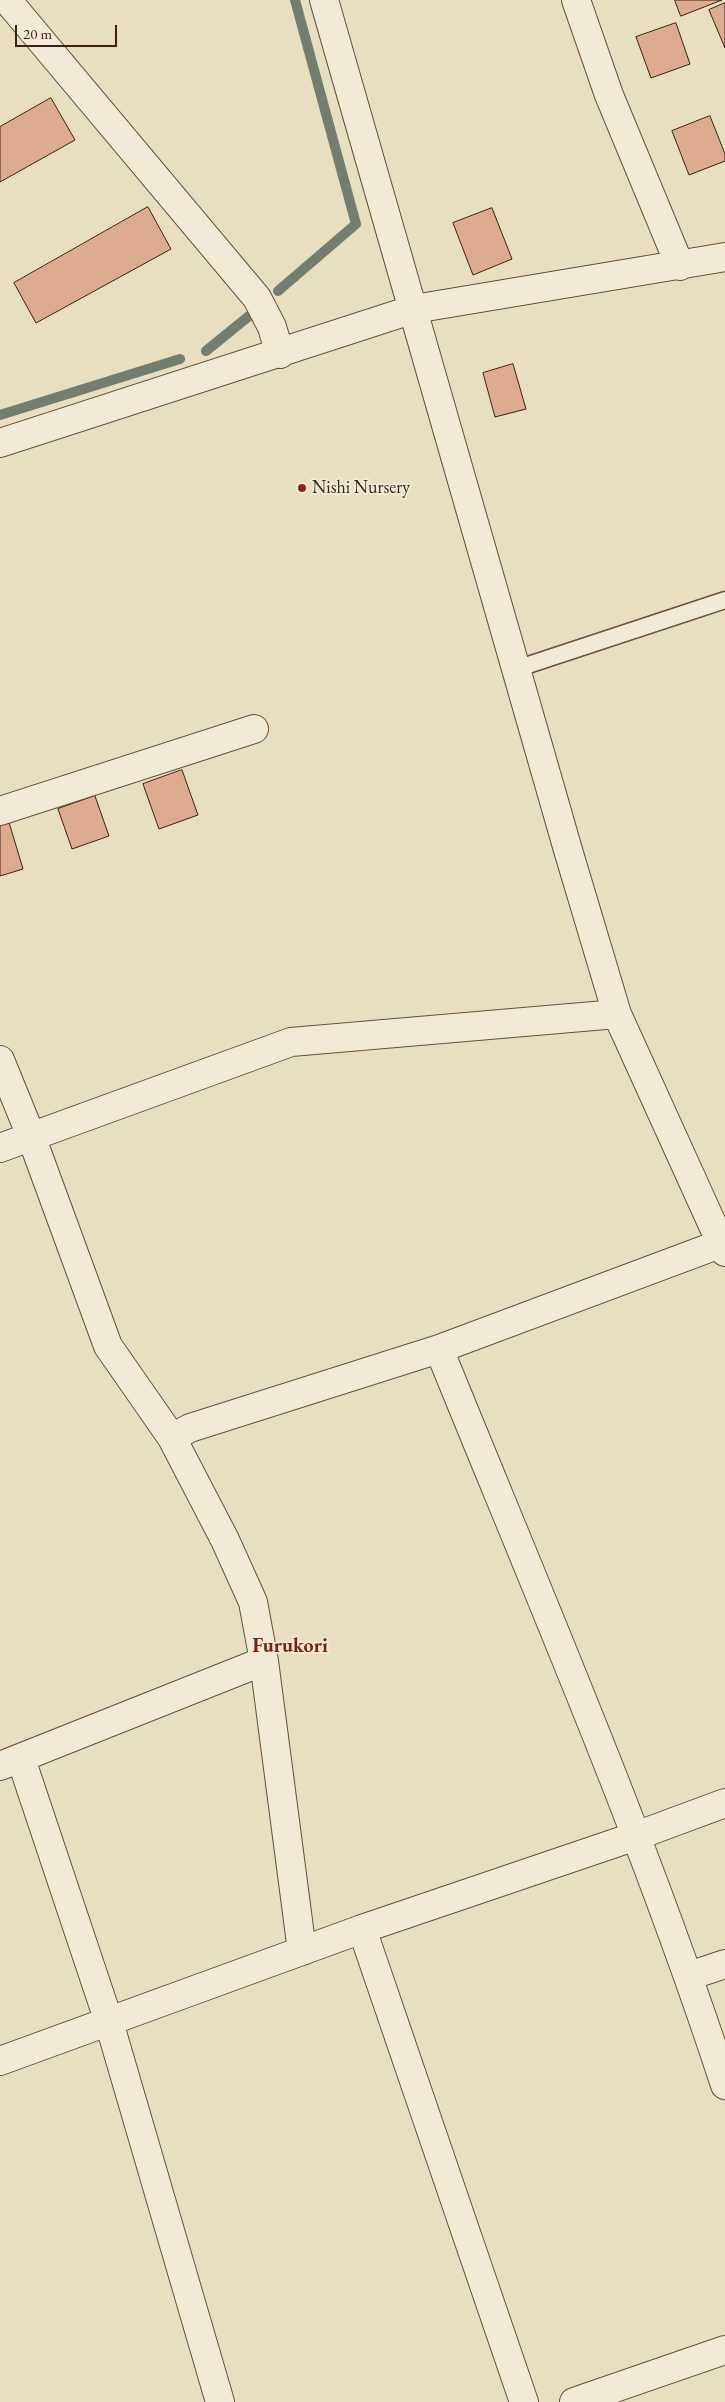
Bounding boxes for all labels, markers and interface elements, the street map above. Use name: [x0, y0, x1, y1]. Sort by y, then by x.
scale bar: [18, 15, 120, 47]
text: 20 m: [23, 24, 52, 43]
place label: Nishi Nursery: [312, 477, 410, 499]
marker: Nishi Nursery: [296, 482, 308, 494]
district label: Furukori: [252, 1635, 328, 1659]

